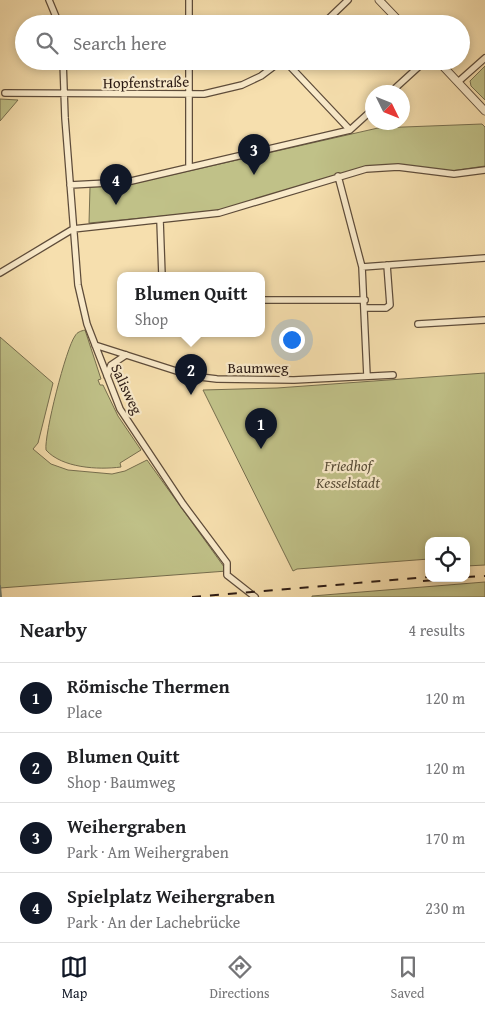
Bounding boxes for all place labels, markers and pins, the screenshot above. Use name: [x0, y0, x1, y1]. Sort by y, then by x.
pin: 3: [238, 134, 270, 175]
pin: 4: [100, 164, 132, 205]
pin: 2: [175, 354, 207, 395]
pin: 1: [245, 408, 277, 449]

